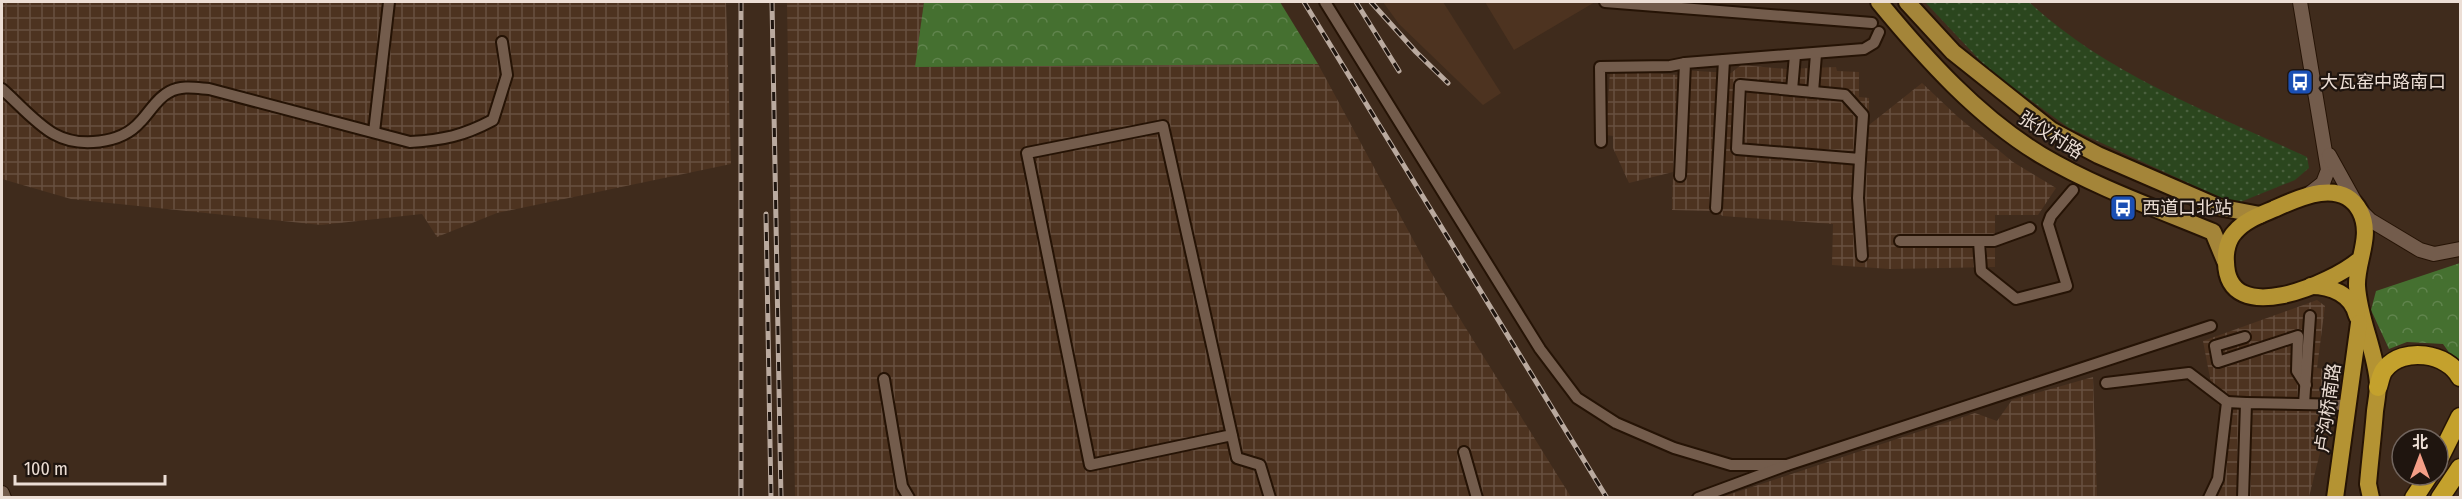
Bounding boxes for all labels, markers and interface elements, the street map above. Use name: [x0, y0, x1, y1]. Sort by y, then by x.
bus stop icon: 大瓦窑中路南口: [2285, 67, 2315, 97]
place label: 大瓦窑中路南口: [2320, 71, 2446, 93]
street label: 张仪村路: [2015, 107, 2087, 163]
bus stop icon: 西道口北站: [2108, 193, 2138, 223]
place label: 西道口北站: [2142, 197, 2232, 219]
street label: 卢沟桥南路: [2311, 362, 2345, 454]
north arrow: [2390, 427, 2450, 487]
text: 北: [2412, 433, 2428, 452]
scale bar: [15, 448, 165, 486]
text: 100 m: [24, 458, 68, 480]

